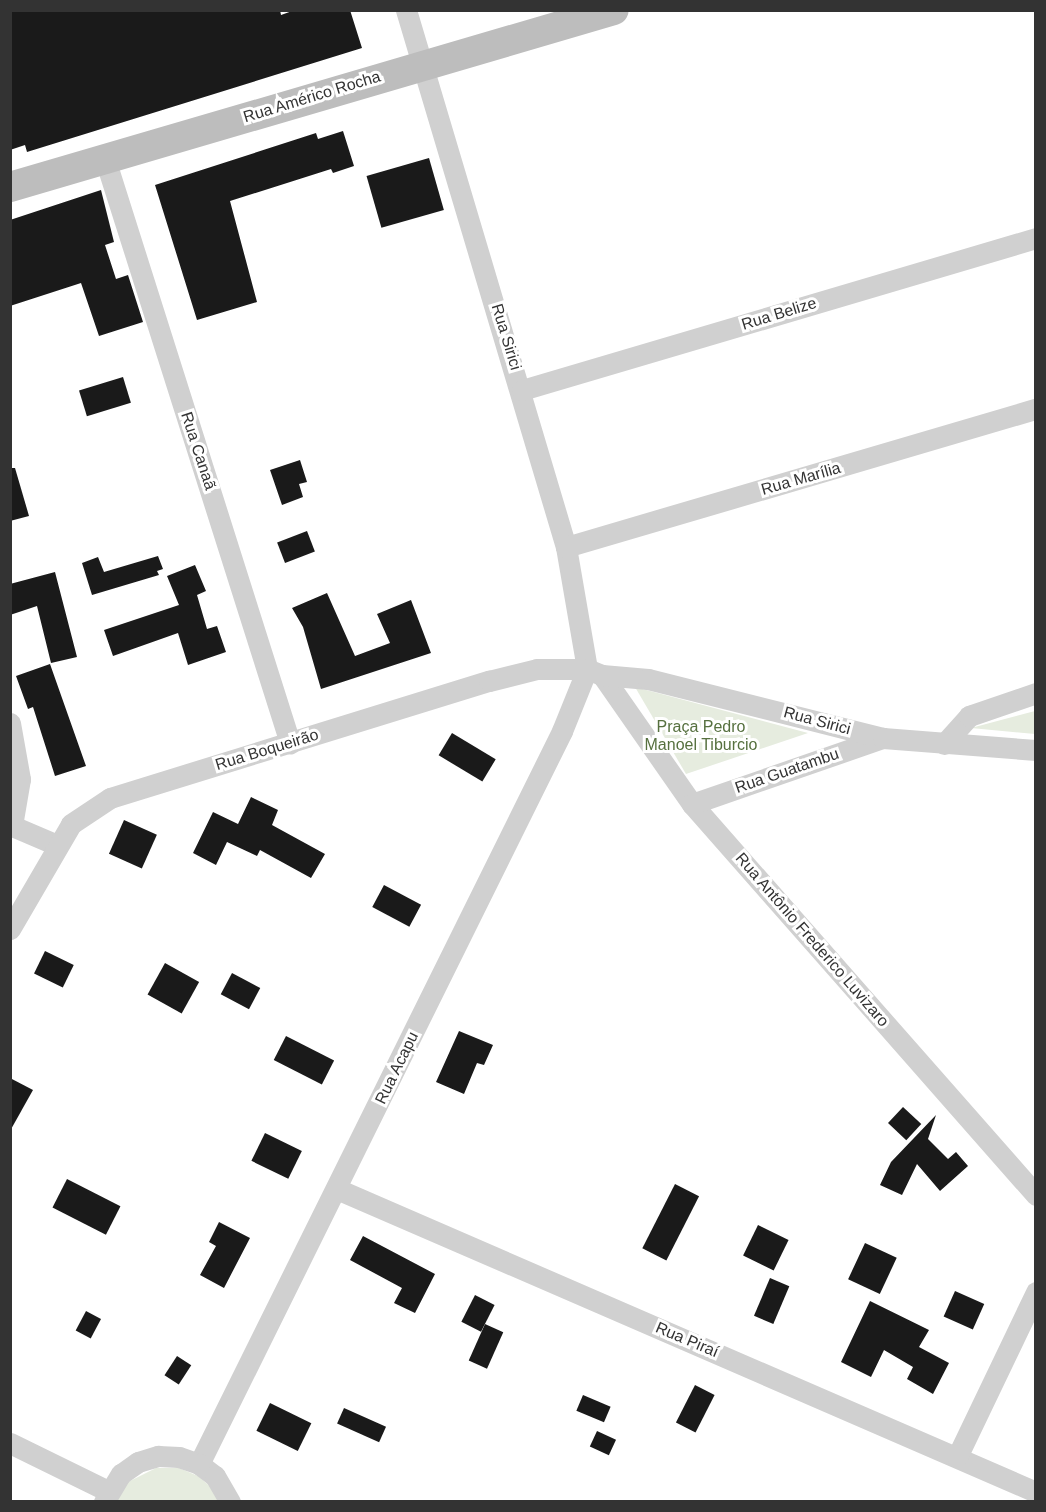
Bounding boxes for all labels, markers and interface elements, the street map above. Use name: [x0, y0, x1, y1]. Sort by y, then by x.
street label: Rua Américo Rocha: [241, 67, 383, 127]
street label: Rua Belize: [739, 294, 819, 334]
street label: Rua Sirici: [487, 301, 525, 373]
street label: Rua Canaã: [176, 410, 220, 492]
street label: Rua Marília: [759, 458, 843, 500]
street label: Rua Sirici: [781, 703, 853, 739]
park label: Praça Pedro Manoel Tiburcio: [644, 717, 758, 755]
street label: Rua Boqueirão: [213, 725, 321, 775]
street label: Rua Guatambu: [733, 744, 841, 798]
street label: Rua Antônio Frederico Luvizaro: [731, 849, 893, 1031]
street label: Rua Acapu: [371, 1028, 423, 1108]
street label: Rua Piraí: [653, 1318, 721, 1362]

